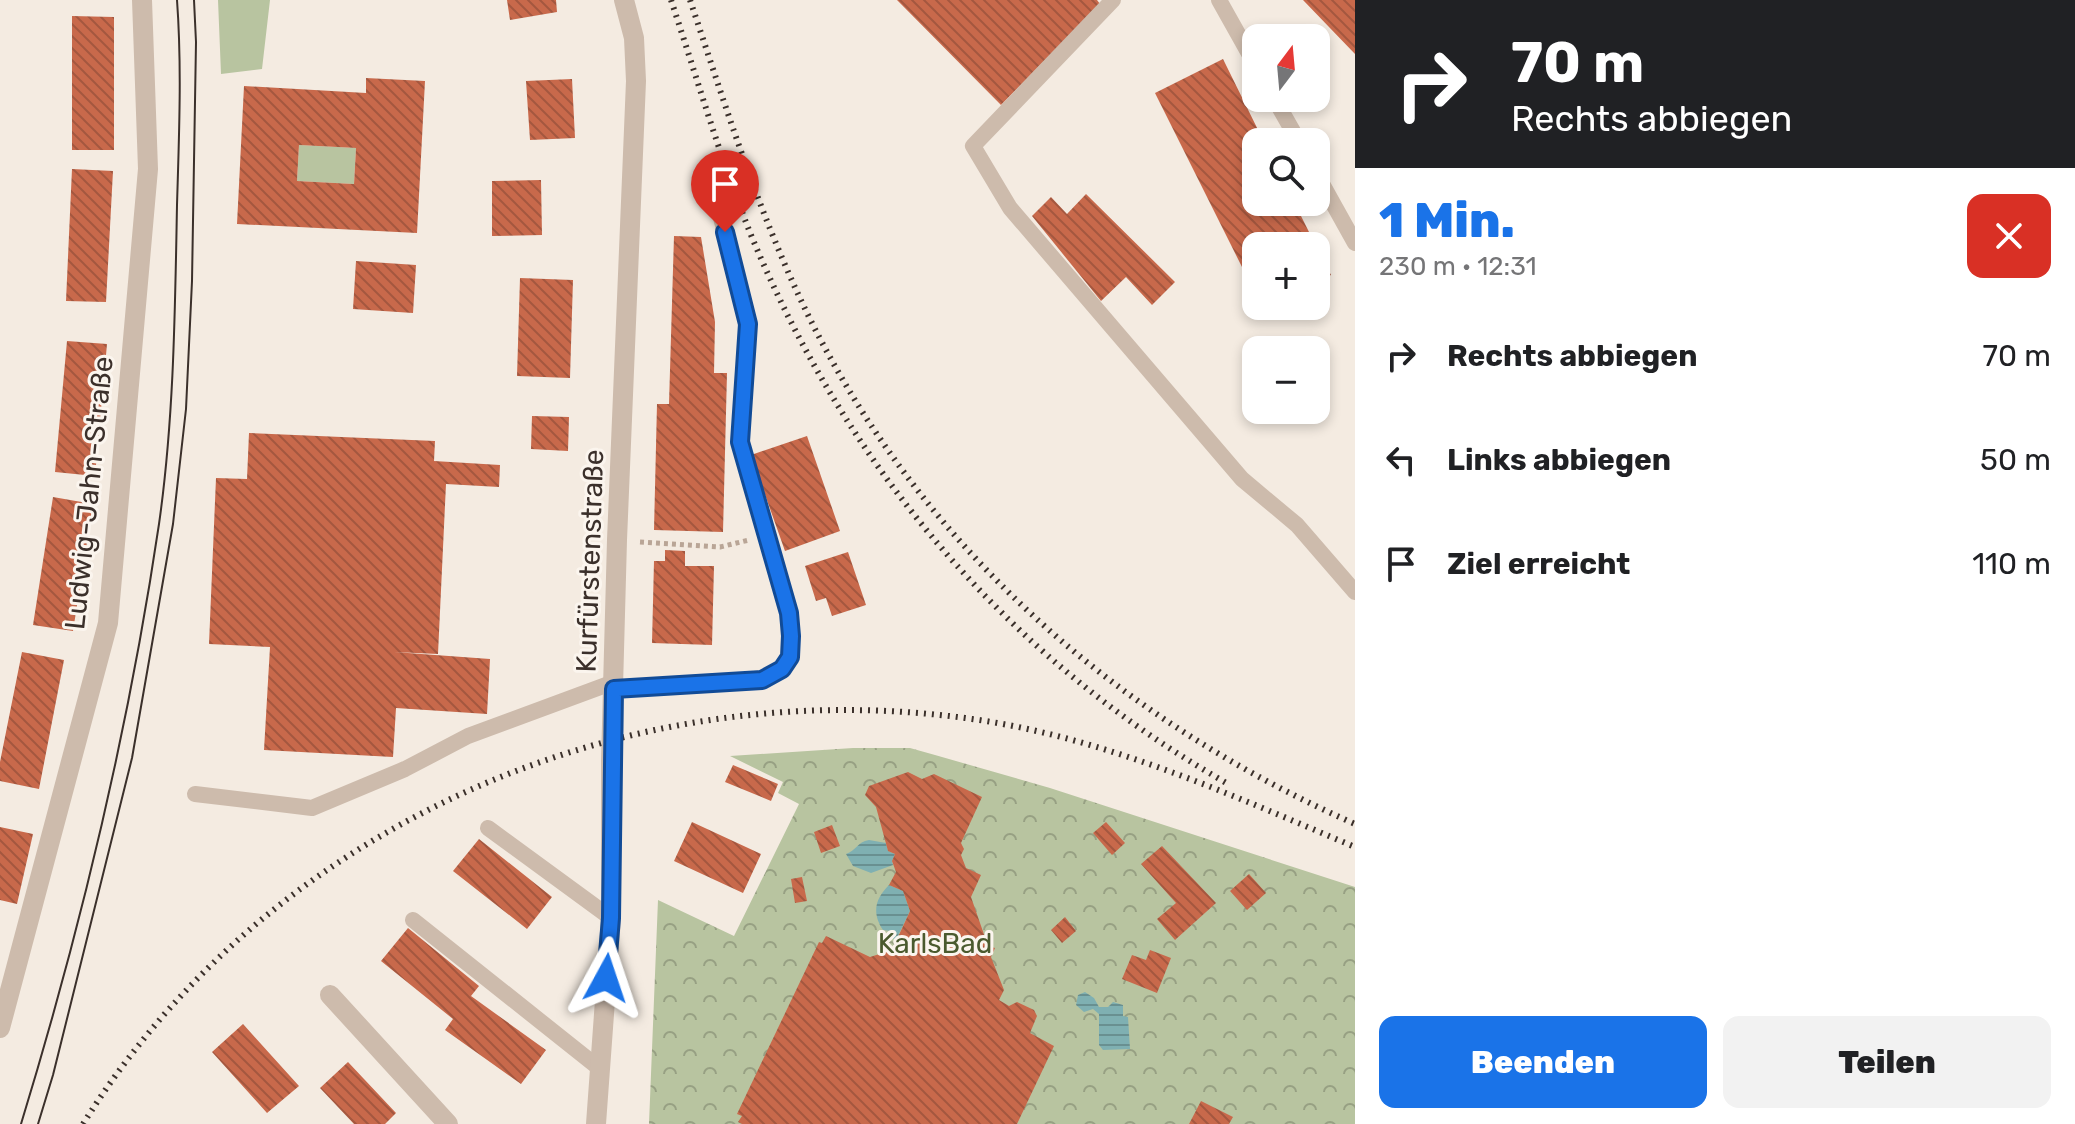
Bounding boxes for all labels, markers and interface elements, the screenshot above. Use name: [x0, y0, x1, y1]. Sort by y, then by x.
north arrow: [1242, 24, 1330, 112]
map controls: [1242, 24, 1330, 424]
text: 70 m: [1511, 30, 1644, 96]
icon: right: [1379, 32, 1483, 136]
text: Rechts abbiegen: [1511, 97, 1792, 140]
button: search: [1242, 128, 1330, 216]
pin: [691, 150, 759, 232]
icon: arrive: [703, 162, 747, 206]
text: 1 Min.: [1379, 192, 1515, 249]
button: close: [1967, 194, 2051, 278]
button: +: [1242, 232, 1330, 320]
text: 230 m · 12:31: [1379, 251, 1537, 282]
icon: right: [1379, 334, 1423, 378]
button: −: [1242, 336, 1330, 424]
text: Rechts abbiegen: [1447, 338, 1697, 374]
text: 70 m: [1983, 338, 2051, 374]
street label: Ludwig-Jahn-Straße: [58, 355, 120, 631]
icon: left: [1379, 438, 1423, 482]
text: Links abbiegen: [1447, 442, 1671, 478]
text: 50 m: [1980, 442, 2051, 478]
street label: Kurfürstenstraße: [570, 449, 610, 673]
icon: arrive: [1379, 542, 1423, 586]
text: Ziel erreicht: [1447, 546, 1630, 582]
text: 110 m: [1972, 546, 2051, 582]
park label: KarlsBad: [878, 927, 992, 960]
position arrow: [564, 936, 648, 1020]
button: Beenden: [1379, 1016, 1707, 1108]
button: Teilen: [1723, 1016, 2051, 1108]

